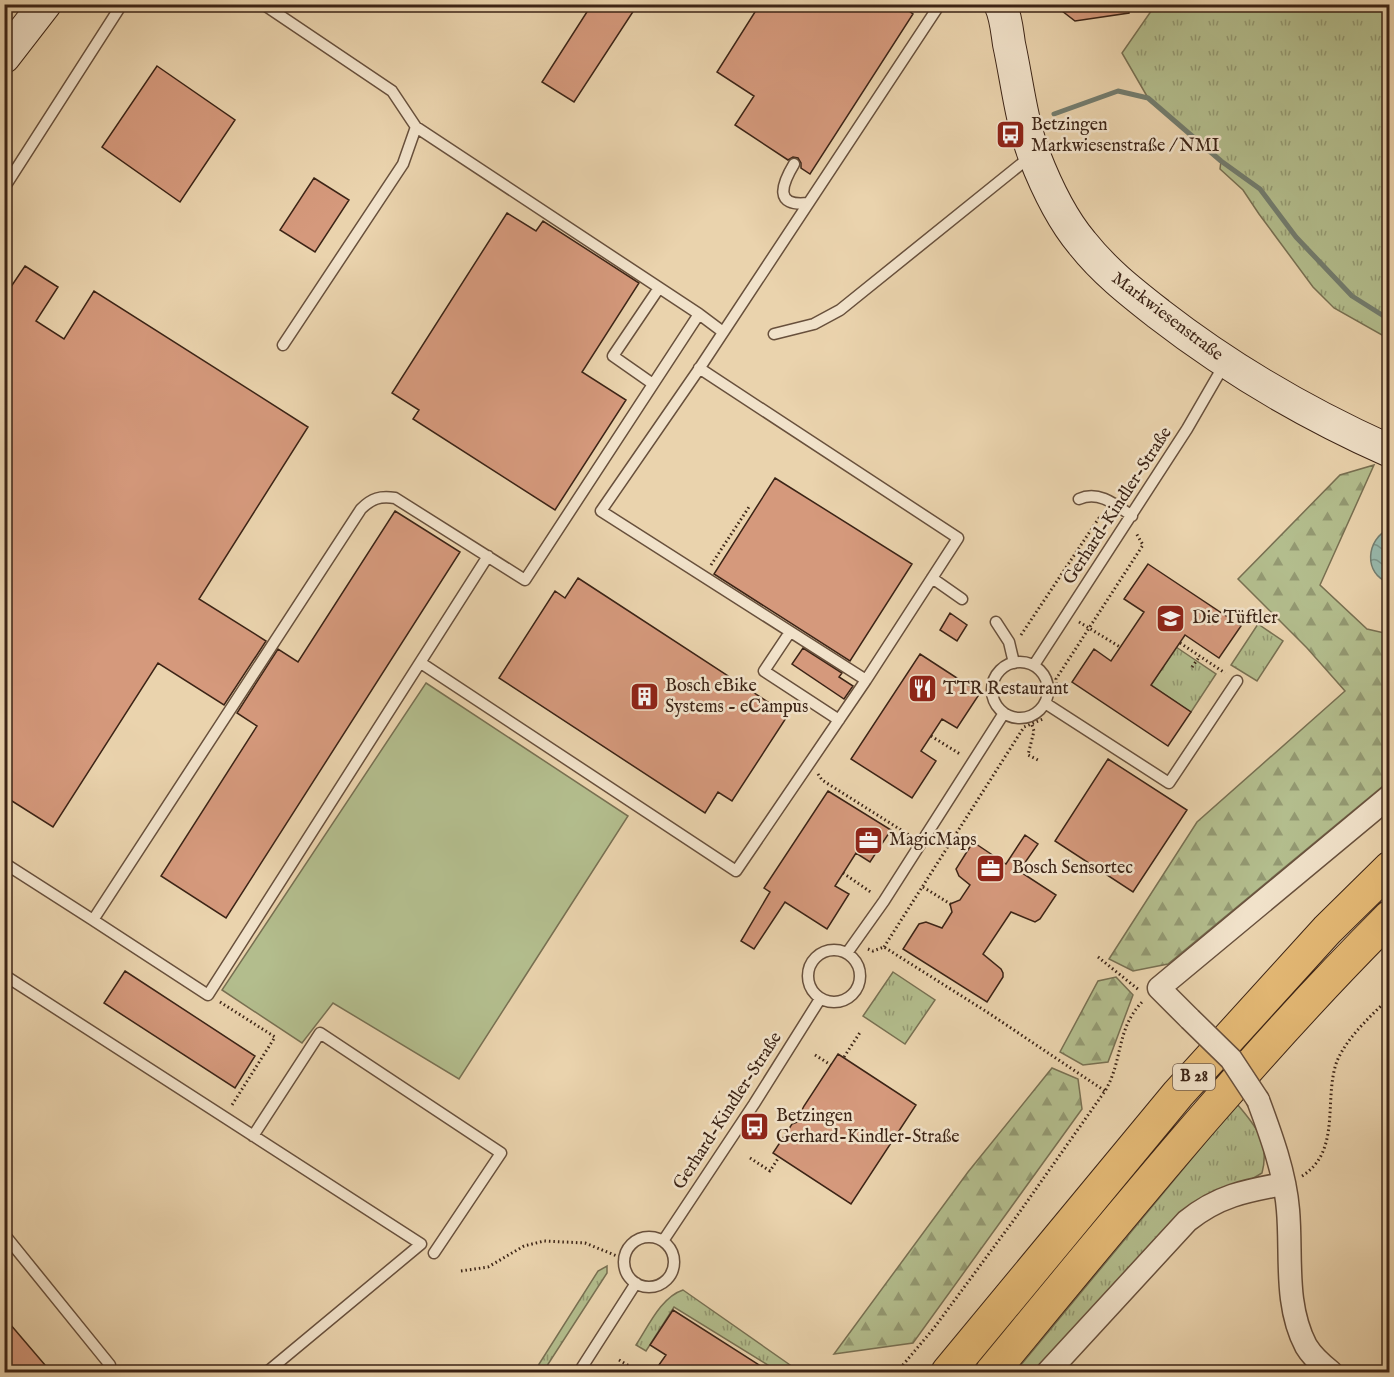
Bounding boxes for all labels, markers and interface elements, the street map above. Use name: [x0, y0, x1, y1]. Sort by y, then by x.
place label: Betzingen Markwiesenstraße / NMI: [1031, 114, 1220, 158]
bus stop icon: Betzingen Markwiesenstraße / NMI: [994, 119, 1026, 151]
street label: Markwiesenstraße: [1106, 267, 1228, 367]
street label: Gerhard-Kindler-Straße: [1058, 423, 1178, 589]
school or university icon: Die Tüftler: [1155, 602, 1187, 634]
place label: Die Tüftler: [1192, 607, 1278, 630]
restaurant icon: TTR Restaurant: [906, 673, 938, 705]
place label: Bosch eBike Systems - eCampus: [665, 675, 808, 719]
place label: TTR Restaurant: [943, 678, 1069, 701]
building icon: Bosch eBike Systems - eCampus: [628, 680, 660, 712]
office icon: MagicMaps: [852, 824, 884, 856]
place label: MagicMaps: [889, 829, 977, 852]
office icon: Bosch Sensortec: [975, 852, 1007, 884]
place label: Bosch Sensortec: [1012, 857, 1133, 880]
street label: Gerhard-Kindler-Straße: [668, 1028, 788, 1194]
road number: B 28: [1173, 1064, 1215, 1090]
place label: Betzingen Gerhard-Kindler-Straße: [776, 1105, 959, 1149]
bus stop icon: Betzingen Gerhard-Kindler-Straße: [739, 1110, 771, 1142]

